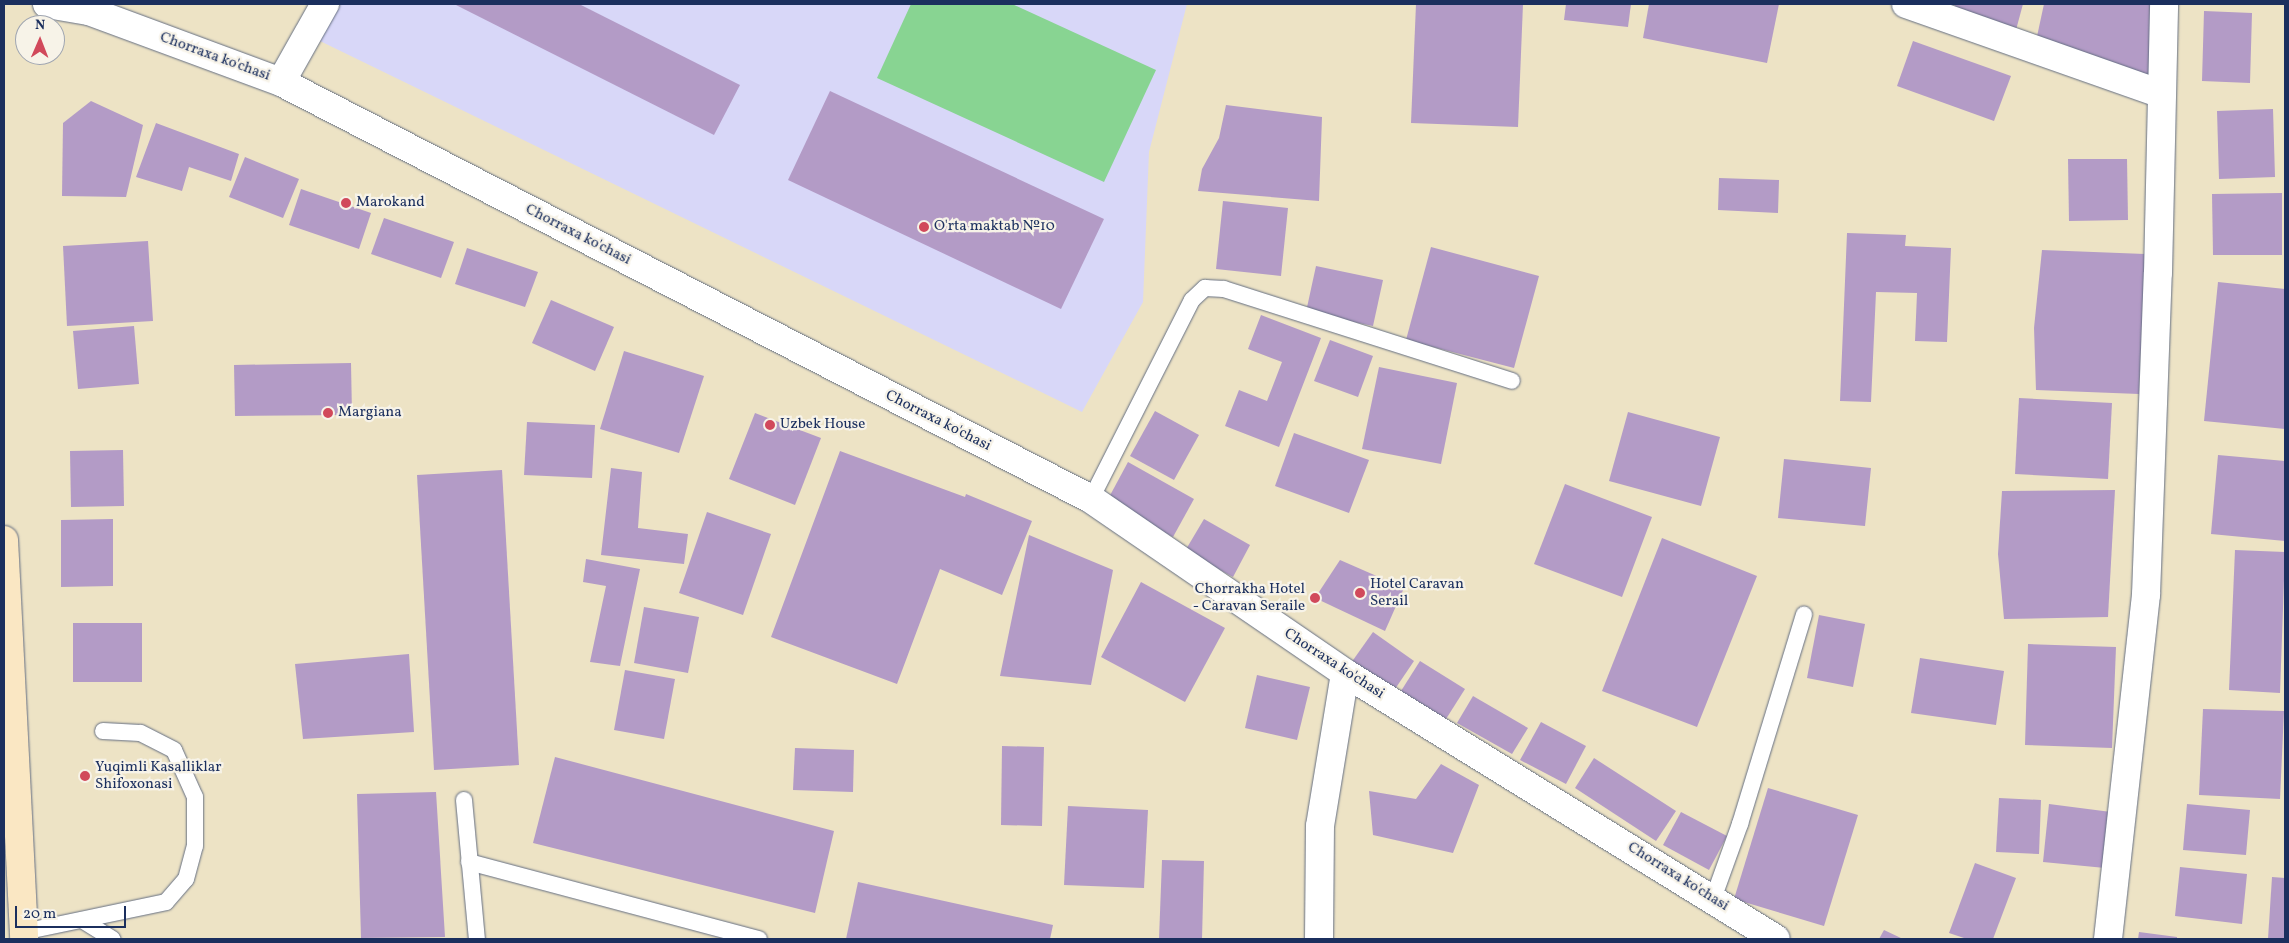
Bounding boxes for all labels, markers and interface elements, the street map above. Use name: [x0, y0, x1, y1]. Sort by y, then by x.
north arrow: [15, 15, 65, 65]
text: N: [35, 16, 45, 35]
street label: Chorraxa ko'chasi: [157, 29, 273, 85]
place label: Marokand: [356, 194, 425, 212]
marker: Marokand: [340, 197, 352, 209]
street label: Chorraxa ko'chasi: [522, 201, 634, 269]
place label: O'rta maktab №10: [934, 218, 1055, 236]
marker: O'rta maktab №10: [918, 221, 930, 233]
street label: Chorraxa ko'chasi: [882, 387, 994, 455]
place label: Margiana: [338, 404, 402, 422]
marker: Margiana: [322, 407, 334, 419]
place label: Uzbek House: [780, 416, 865, 434]
marker: Uzbek House: [764, 419, 776, 431]
place label: Hotel Caravan Serail: [1370, 575, 1464, 610]
place label: Chorrakha Hotel - Caravan Seraile: [1193, 580, 1305, 615]
marker: Hotel Caravan Serail: [1354, 587, 1366, 599]
marker: Chorrakha Hotel - Caravan Seraile: [1309, 592, 1321, 604]
street label: Chorraxa ko'chasi: [1280, 625, 1388, 703]
place label: Yuqimli Kasalliklar Shifoxonasi: [95, 758, 222, 793]
marker: Yuqimli Kasalliklar Shifoxonasi: [79, 770, 91, 782]
street label: Chorraxa ko'chasi: [1624, 839, 1732, 915]
scale bar: [18, 896, 129, 928]
text: 20 m: [23, 904, 56, 925]

